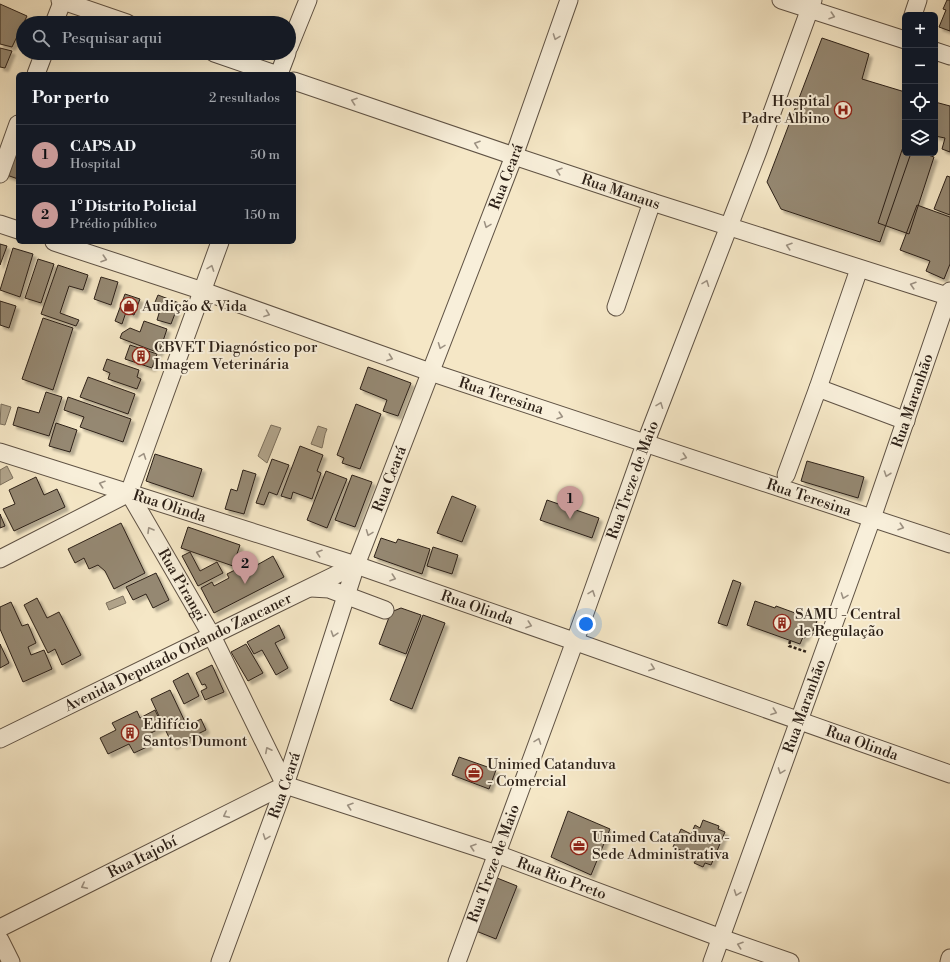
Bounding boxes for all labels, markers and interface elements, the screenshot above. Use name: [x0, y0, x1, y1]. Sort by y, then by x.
one-way arrow: [828, 11, 835, 20]
map controls: [902, 12, 938, 156]
button: +: [902, 12, 938, 48]
search box: [16, 16, 296, 60]
icon: search: [30, 27, 52, 49]
text: Pesquisar aqui: [62, 29, 162, 48]
one-way arrow: [552, 33, 561, 40]
button: −: [902, 48, 938, 84]
button: locate: [902, 84, 938, 120]
text: Por perto: [32, 87, 109, 109]
text: 2 resultados: [209, 90, 280, 106]
place label: Hospital Padre Albino: [742, 92, 831, 128]
one-way arrow: [350, 97, 357, 106]
hospital icon: Hospital Padre Albino: [833, 100, 853, 120]
button: layers: [902, 120, 938, 156]
text: CAPS AD: [70, 137, 136, 156]
one-way arrow: [473, 140, 480, 148]
street label: Rua Ceará: [485, 141, 528, 213]
text: 1: [42, 147, 48, 163]
text: 50 m: [250, 147, 280, 163]
text: Hospital: [70, 156, 120, 172]
one-way arrow: [555, 167, 562, 176]
street label: Rua Manaus: [579, 170, 663, 214]
text: 1° Distrito Policial: [70, 197, 197, 216]
text: 2: [41, 207, 49, 223]
text: 150 m: [245, 207, 280, 223]
text: Prédio público: [70, 216, 157, 232]
one-way arrow: [484, 221, 492, 228]
one-way arrow: [786, 242, 793, 250]
one-way arrow: [101, 254, 108, 262]
one-way arrow: [206, 265, 214, 272]
one-way arrow: [702, 280, 710, 287]
one-way arrow: [909, 282, 916, 290]
shop icon: Audição & Vida: [119, 296, 139, 316]
place label: Audição & Vida: [141, 297, 247, 316]
one-way arrow: [264, 309, 271, 318]
place label: CBVET Diagnóstico por Imagem Veterinária: [154, 338, 318, 374]
one-way arrow: [437, 342, 445, 349]
building icon: CBVET Diagnóstico por Imagem Veterinária: [131, 346, 151, 366]
street label: Rua Maranhão: [888, 351, 938, 450]
one-way arrow: [386, 353, 393, 361]
street label: Rua Teresina: [456, 373, 547, 419]
one-way arrow: [656, 401, 664, 408]
one-way arrow: [557, 411, 564, 419]
street label: Rua Treze de Maio: [603, 418, 663, 542]
street label: Rua Ceará: [368, 443, 411, 515]
one-way arrow: [680, 452, 687, 460]
one-way arrow: [138, 453, 146, 460]
one-way arrow: [884, 470, 892, 477]
street label: Rua Teresina: [764, 475, 854, 521]
one-way arrow: [99, 480, 106, 489]
street label: Rua Olinda: [130, 486, 209, 527]
pin: 1: [557, 486, 583, 519]
one-way arrow: [897, 522, 904, 531]
one-way arrow: [148, 527, 155, 534]
one-way arrow: [365, 529, 373, 536]
street label: Rua Pirangi: [153, 545, 210, 625]
one-way arrow: [316, 550, 323, 558]
pin: 2: [232, 551, 258, 584]
one-way arrow: [390, 573, 397, 582]
street label: Rua Olinda: [438, 586, 516, 629]
street label: Avenida Deputado Orlando Zancaner: [60, 589, 295, 717]
one-way arrow: [588, 590, 596, 597]
one-way arrow: [840, 593, 849, 600]
place label: SAMU - Central de Regulação: [795, 605, 901, 641]
building icon: SAMU - Central de Regulação: [772, 613, 792, 633]
your location: [576, 614, 596, 634]
one-way arrow: [526, 620, 533, 629]
one-way arrow: [331, 630, 339, 637]
street label: Rua Maranhão: [779, 657, 830, 756]
one-way arrow: [648, 664, 655, 672]
one-way arrow: [771, 707, 778, 716]
place label: Edifício Santos Dumont: [143, 715, 248, 751]
street label: Rua Olinda: [823, 722, 901, 765]
building icon: Edifício Santos Dumont: [120, 723, 140, 743]
one-way arrow: [534, 738, 542, 745]
one-way arrow: [265, 747, 273, 754]
street label: Rua Ceará: [264, 749, 305, 821]
place label: Unimed Catanduva - Comercial: [487, 755, 616, 791]
office icon: Unimed Catanduva - Comercial: [464, 763, 484, 783]
one-way arrow: [778, 768, 786, 775]
one-way arrow: [347, 802, 354, 811]
street label: Rua Treze de Maio: [463, 802, 524, 925]
one-way arrow: [222, 810, 230, 818]
place label: Unimed Catanduva - Sede Administrativa: [592, 828, 730, 864]
street label: Rua Itajobí: [104, 831, 181, 883]
one-way arrow: [263, 833, 271, 840]
office icon: Unimed Catanduva - Sede Administrativa: [569, 836, 589, 856]
one-way arrow: [470, 843, 477, 852]
street label: Rua Rio Preto: [514, 853, 609, 904]
one-way arrow: [81, 881, 89, 889]
one-way arrow: [733, 890, 741, 897]
one-way arrow: [737, 941, 744, 950]

